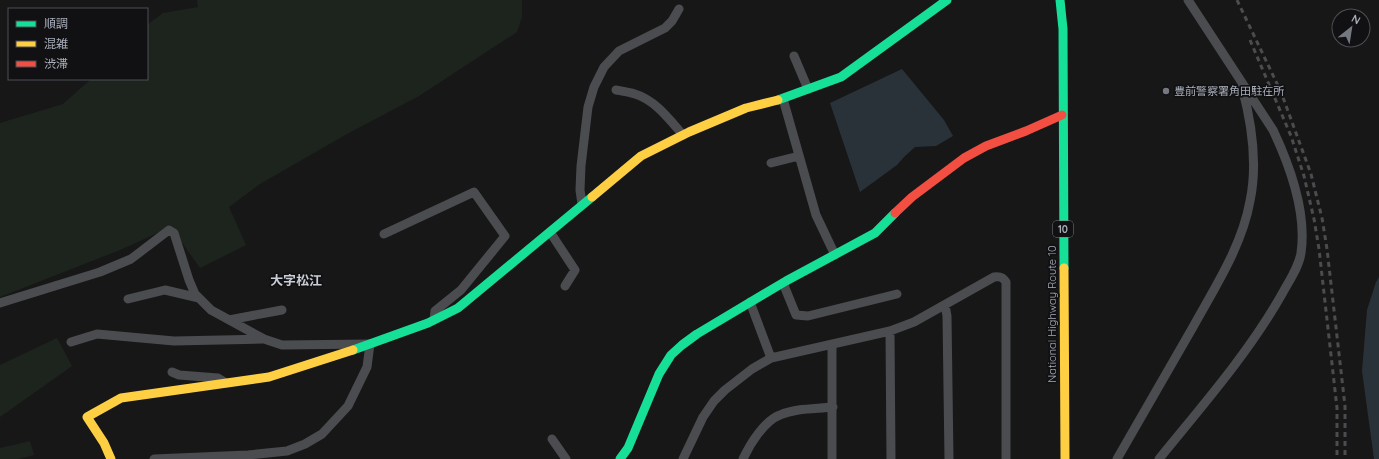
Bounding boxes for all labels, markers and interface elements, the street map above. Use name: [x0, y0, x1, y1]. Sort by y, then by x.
legend: [8, 8, 148, 80]
north arrow: [1331, 8, 1371, 48]
text: N: [1349, 11, 1363, 27]
text: 順調: [44, 16, 68, 31]
text: 混雑: [44, 36, 68, 51]
text: 渋滞: [44, 56, 68, 71]
place label: 豊前警察署角田駐在所: [1174, 84, 1285, 98]
marker: 豊前警察署角田駐在所: [1161, 86, 1171, 96]
road number: 10: [1053, 221, 1073, 237]
street label: National Highway Route 10: [1045, 245, 1059, 383]
district label: 大字松江: [270, 272, 322, 288]

